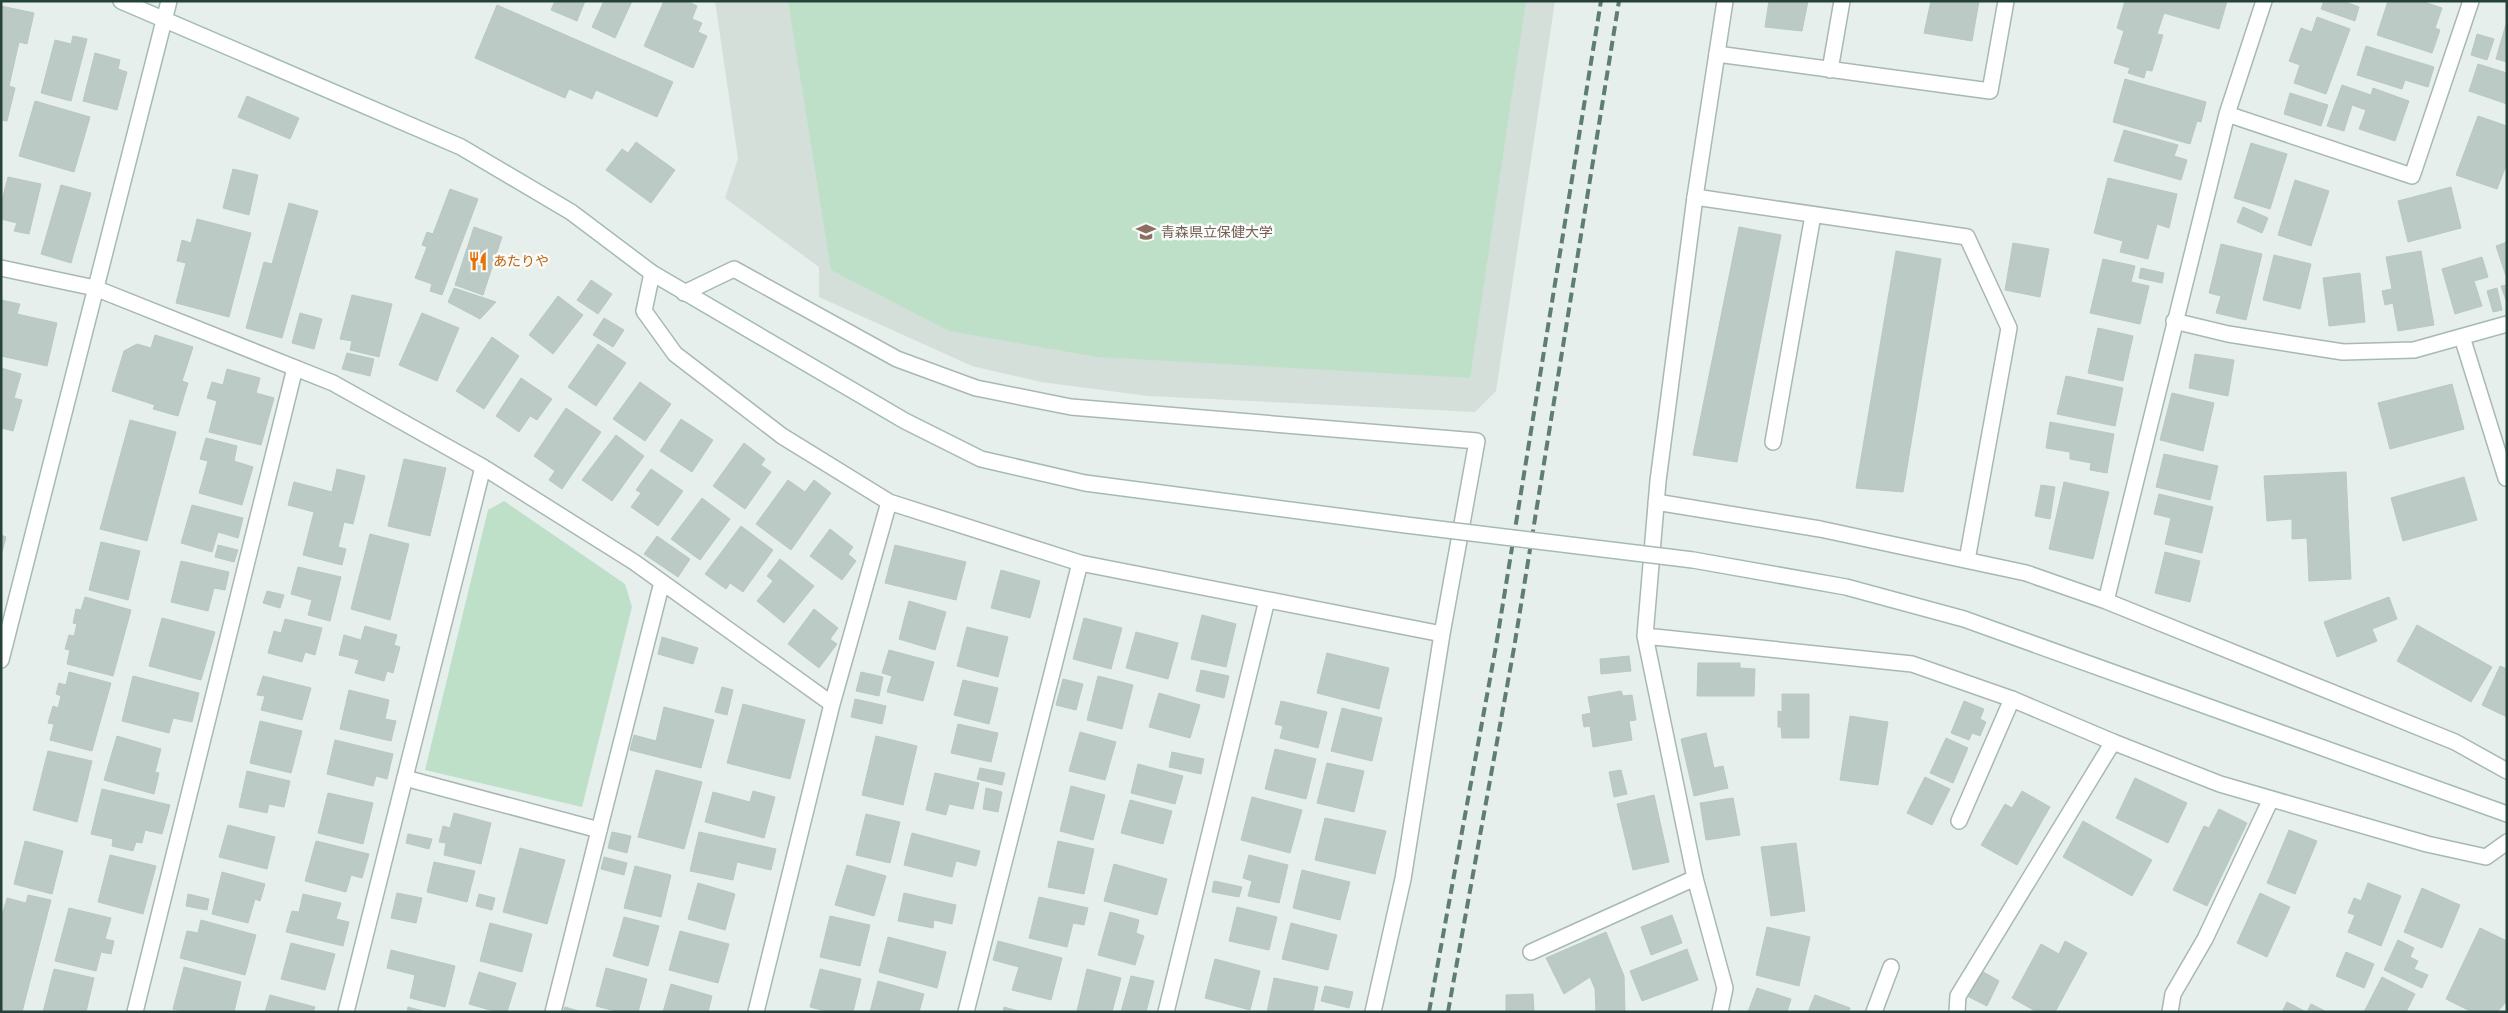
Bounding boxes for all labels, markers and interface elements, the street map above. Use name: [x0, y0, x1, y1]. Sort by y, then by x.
school or university icon: 青森県立保健大学: [1135, 221, 1157, 243]
place label: 青森県立保健大学: [1161, 223, 1273, 241]
restaurant icon: あたりや: [467, 250, 489, 272]
place label: あたりや: [493, 252, 549, 270]

